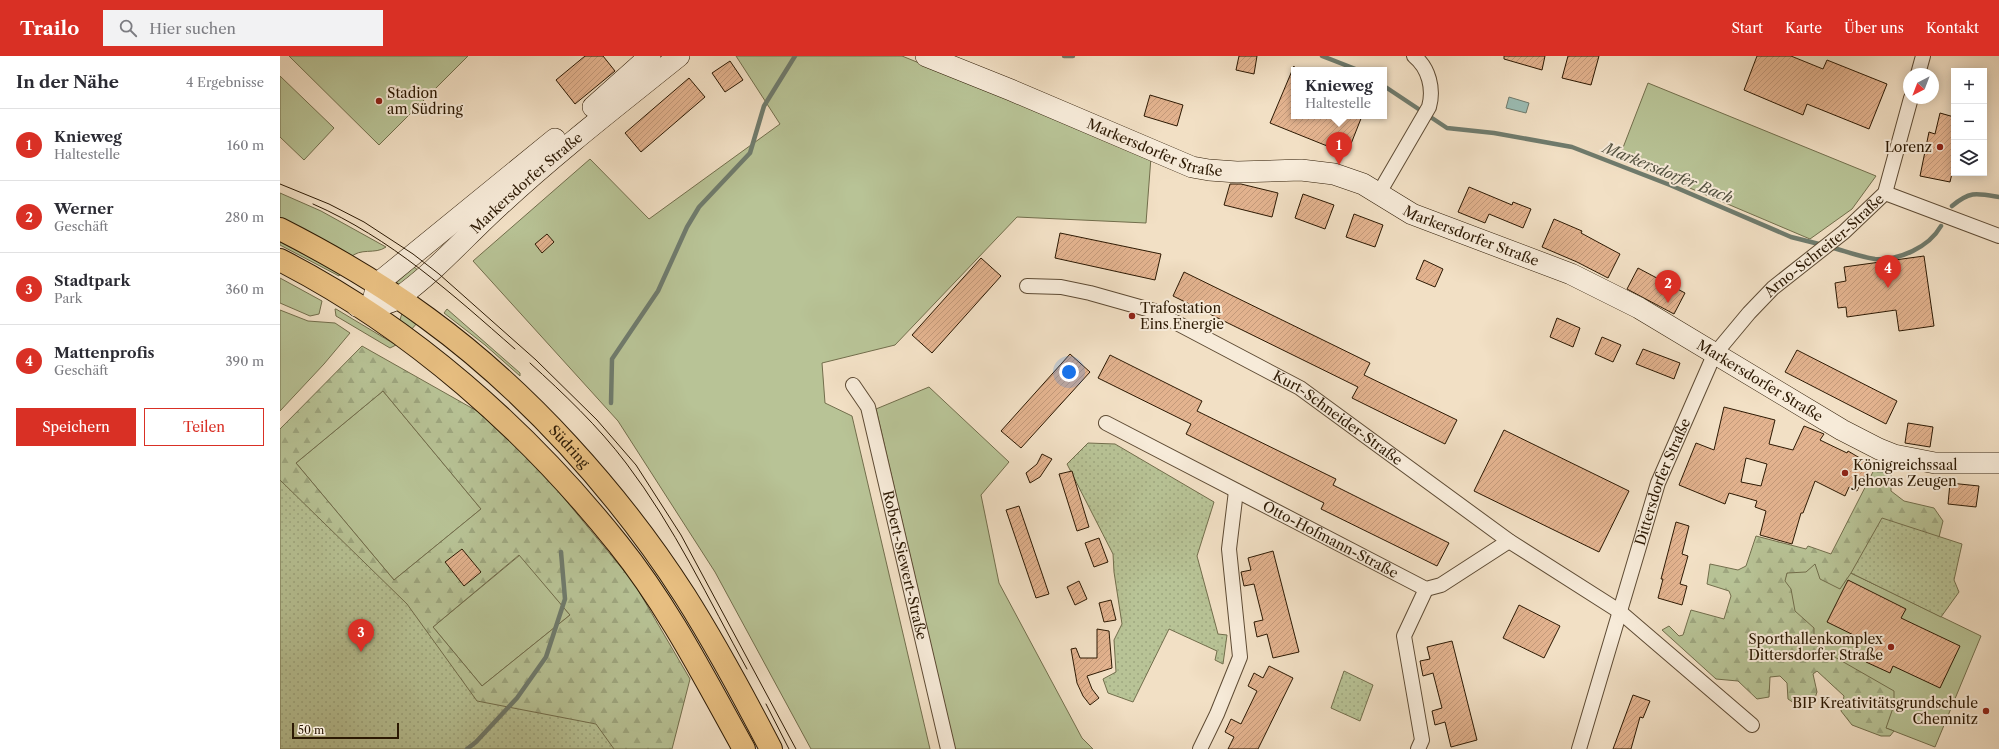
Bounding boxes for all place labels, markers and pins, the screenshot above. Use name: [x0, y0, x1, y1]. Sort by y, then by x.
place label: Stadion am Südring: [387, 84, 463, 118]
marker: Stadion am Südring: [374, 96, 384, 106]
pin: 1: [1326, 132, 1352, 165]
place label: Lorenz: [1885, 138, 1932, 156]
marker: Lorenz: [1935, 142, 1945, 152]
pin: 4: [1875, 255, 1901, 288]
pin: 2: [1655, 270, 1681, 303]
place label: Trafostation Eins Energie: [1140, 299, 1224, 333]
marker: Trafostation Eins Energie: [1127, 311, 1137, 321]
place label: Königreichssaal Jehovas Zeugen: [1851, 456, 1957, 490]
marker: Königreichssaal Jehovas Zeugen: [1840, 468, 1850, 478]
pin: 3: [348, 619, 374, 652]
place label: Sporthallenkomplex Dittersdorfer Straße: [1748, 630, 1884, 664]
marker: Sporthallenkomplex Dittersdorfer Straße: [1886, 642, 1896, 652]
place label: BIP Kreativitätsgrundschule Chemnitz: [1792, 694, 1978, 728]
marker: BIP Kreativitätsgrundschule Chemnitz: [1981, 706, 1991, 716]

